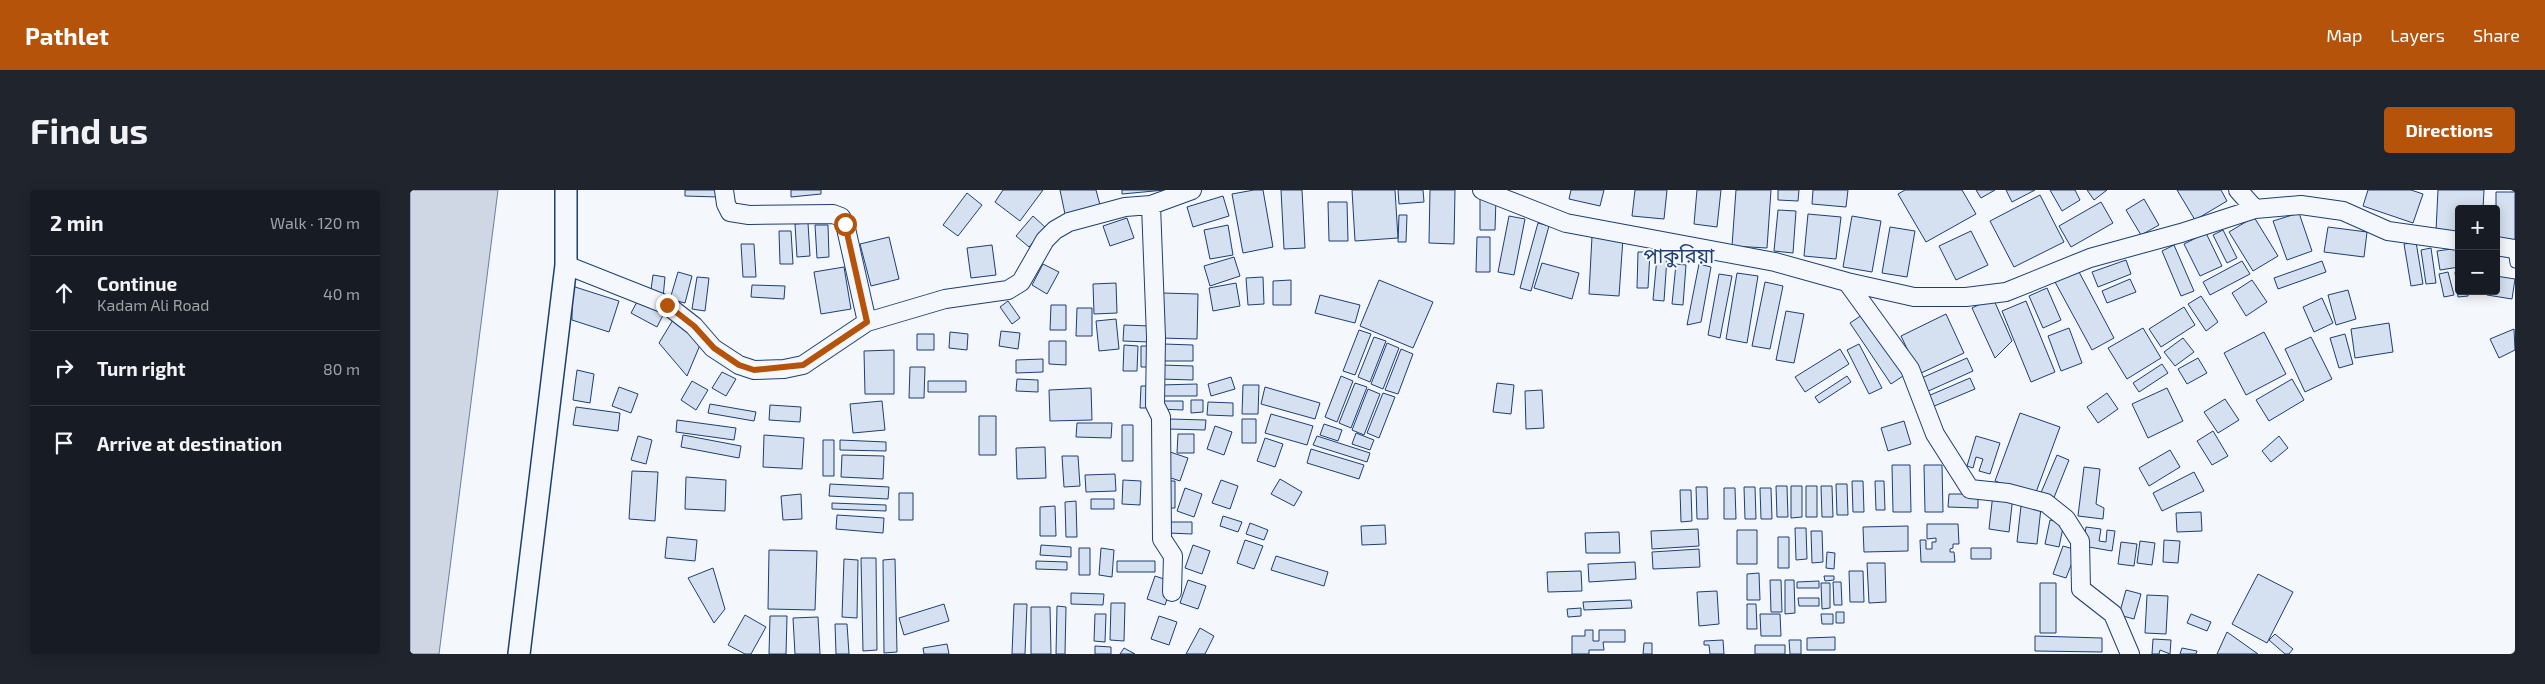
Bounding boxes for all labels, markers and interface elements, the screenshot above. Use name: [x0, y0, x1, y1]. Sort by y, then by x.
text: Pathlet: [25, 21, 109, 50]
text: Map: [2326, 24, 2362, 46]
text: Layers: [2390, 24, 2445, 46]
text: Share: [2473, 24, 2520, 46]
button: Directions: [2384, 107, 2515, 153]
text: Find us: [30, 109, 148, 151]
map controls: [2455, 205, 2500, 295]
button: +: [2455, 205, 2500, 250]
text: 2 min: [50, 210, 104, 235]
text: Walk · 120 m: [270, 213, 360, 232]
route start: [834, 213, 857, 236]
district label: পাকুরিয়া: [1644, 243, 1715, 268]
button: −: [2455, 250, 2500, 295]
text: Continue: [97, 272, 177, 295]
icon: ahead: [50, 279, 78, 307]
text: 40 m: [323, 284, 360, 303]
route end: [656, 294, 679, 317]
text: Kadam Ali Road: [97, 295, 209, 314]
icon: right: [50, 354, 78, 382]
text: Turn right: [97, 357, 185, 380]
text: 80 m: [323, 359, 360, 378]
icon: arrive: [50, 429, 78, 457]
text: Arrive at destination: [97, 432, 282, 455]

